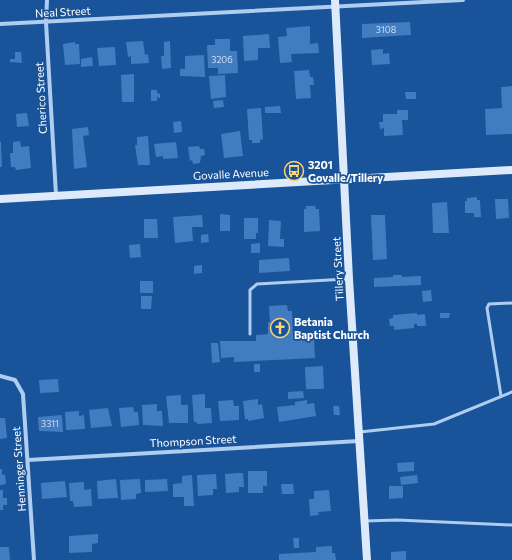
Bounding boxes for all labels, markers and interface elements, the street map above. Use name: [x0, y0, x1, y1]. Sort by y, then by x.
street label: Neal Street: [35, 4, 92, 19]
house number: 3108: [376, 24, 396, 35]
house number: 3206: [211, 54, 233, 65]
street label: Cherico Street: [32, 61, 49, 134]
place label: 3201 Govalle/Tillery: [308, 158, 383, 184]
bus stop icon: 3201 Govalle/Tillery: [283, 160, 305, 182]
street label: Govalle Avenue: [193, 165, 269, 182]
street label: Tillery Street: [329, 236, 346, 302]
place label: Betania Baptist Church: [294, 315, 369, 341]
church icon: Betania Baptist Church: [269, 317, 291, 339]
house number: 3311: [41, 418, 59, 429]
street label: Henninger Street: [9, 426, 28, 512]
street label: Thompson Street: [149, 432, 237, 449]

